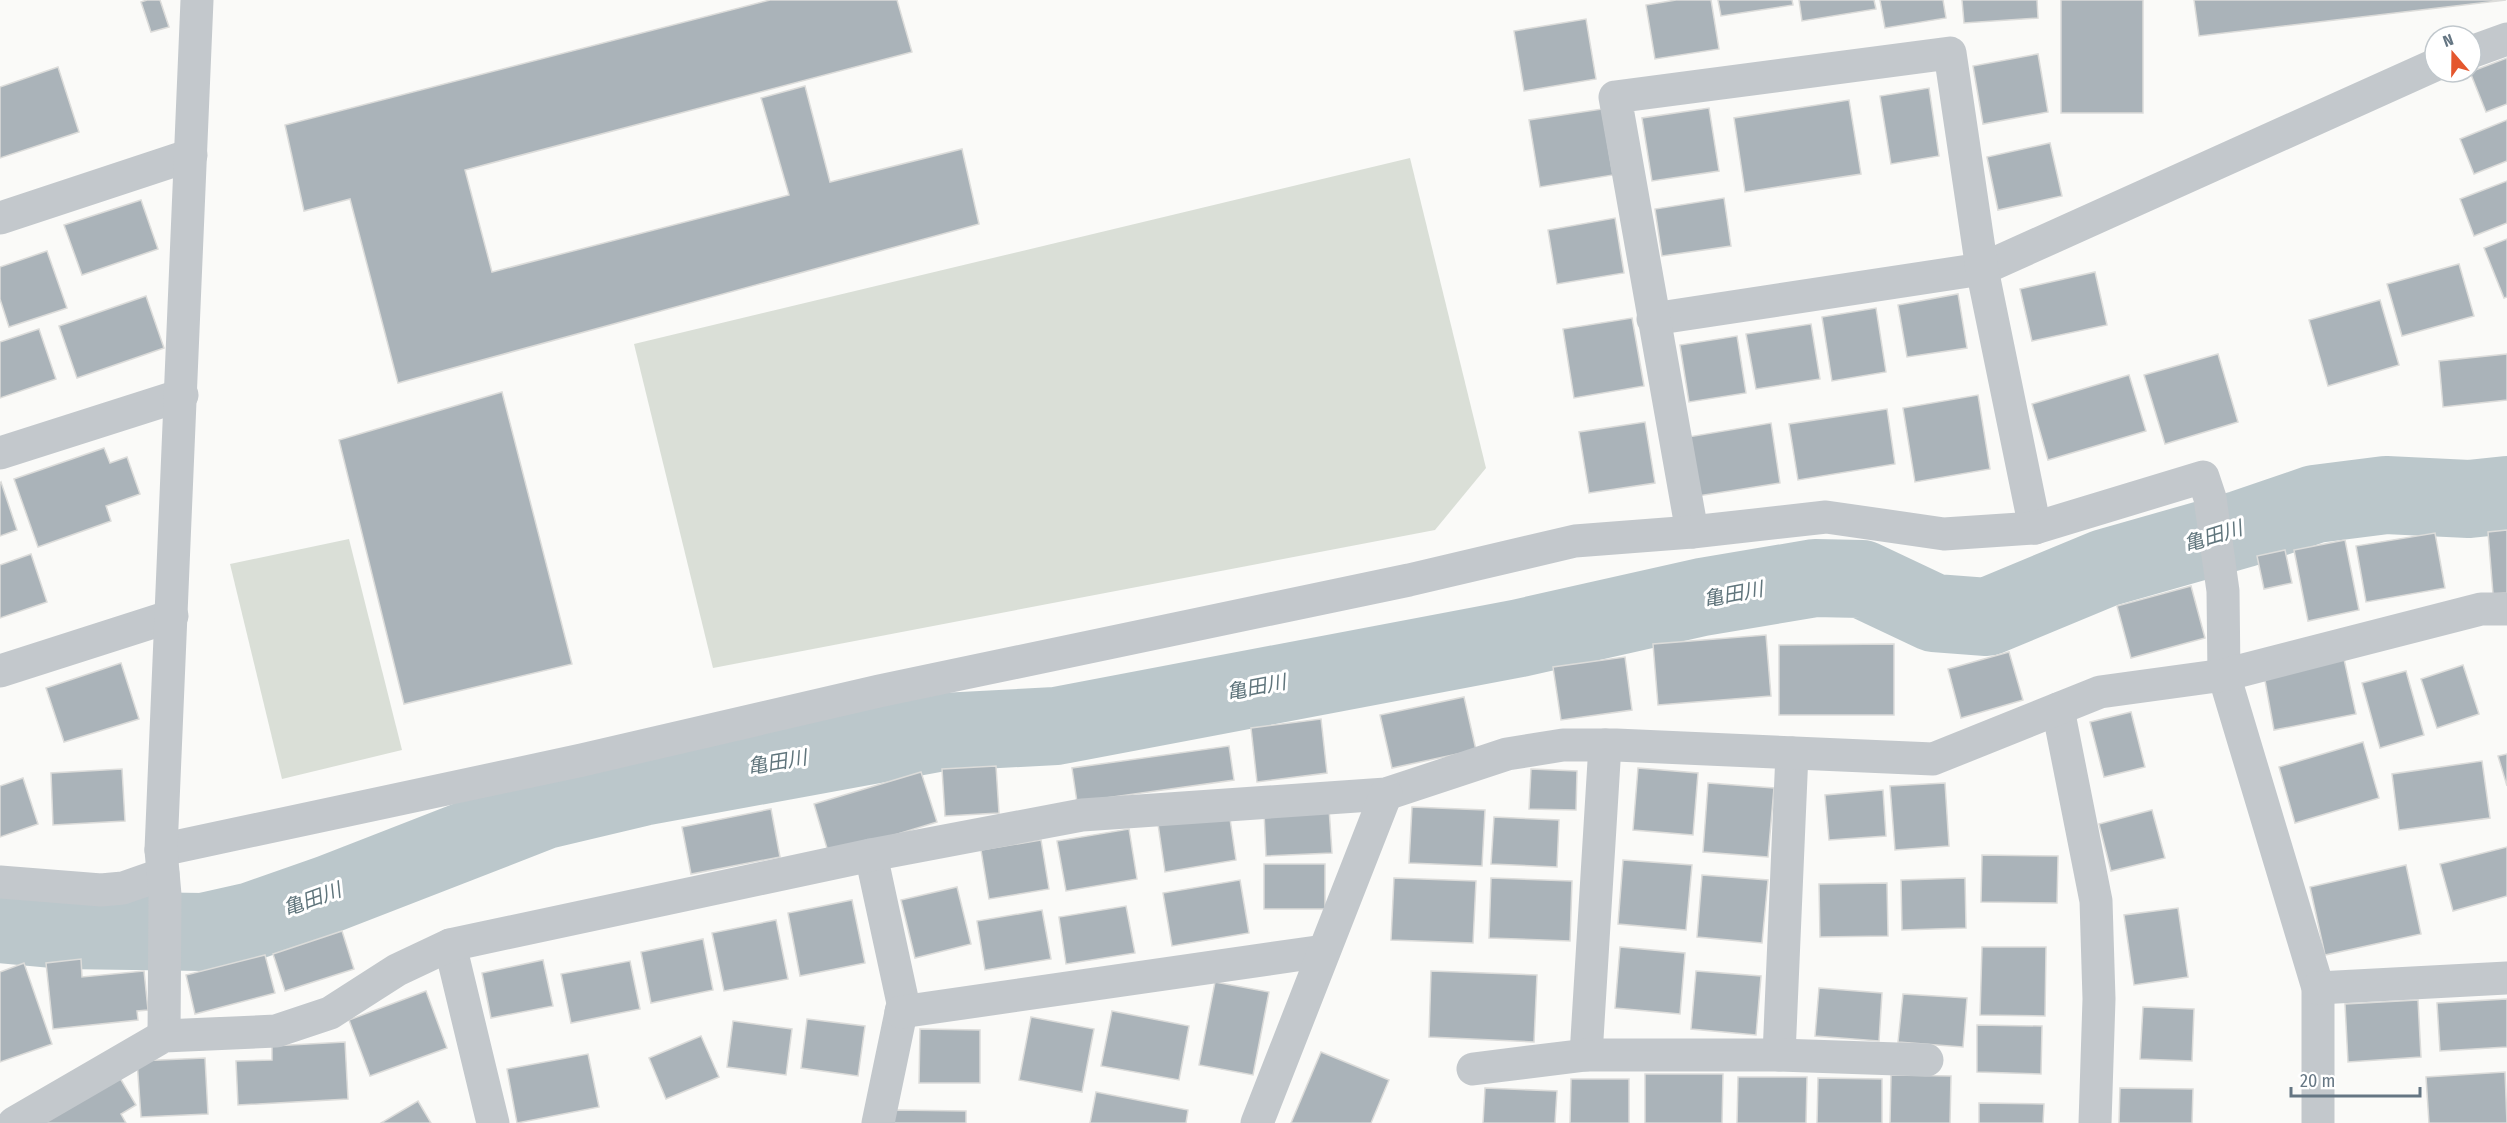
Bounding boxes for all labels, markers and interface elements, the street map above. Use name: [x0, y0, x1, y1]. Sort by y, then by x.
north arrow: [2423, 24, 2483, 84]
text: N: [2440, 30, 2456, 51]
water label: 亀田川: [2181, 515, 2247, 556]
water label: 亀田川: [1701, 576, 1767, 612]
water label: 亀田川: [1224, 669, 1290, 705]
water label: 亀田川: [745, 745, 811, 779]
water label: 亀田川: [280, 877, 346, 921]
scale bar: [2291, 1060, 2420, 1098]
text: 20 m: [2300, 1070, 2335, 1092]

